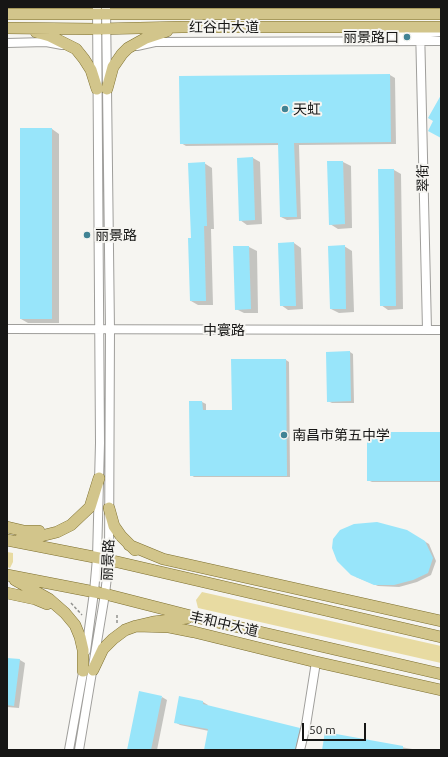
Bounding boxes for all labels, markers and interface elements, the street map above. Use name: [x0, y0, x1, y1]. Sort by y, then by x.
street label: 红谷中大道: [189, 19, 259, 35]
place label: 丽景路口: [343, 29, 399, 45]
marker: 丽景路口: [402, 32, 412, 42]
place label: 天虹: [293, 101, 321, 117]
marker: 天虹: [280, 104, 290, 114]
street label: 翠街: [414, 164, 432, 192]
place label: 丽景路: [95, 227, 137, 243]
marker: 丽景路: [82, 230, 92, 240]
street label: 中寰路: [203, 322, 245, 338]
place label: 南昌市第五中学: [292, 427, 390, 443]
marker: 南昌市第五中学: [279, 430, 289, 440]
street label: 丽景路: [99, 539, 117, 581]
street label: 丰和中大道: [188, 608, 260, 640]
scale bar: [304, 715, 368, 741]
text: 50 m: [309, 723, 336, 736]

